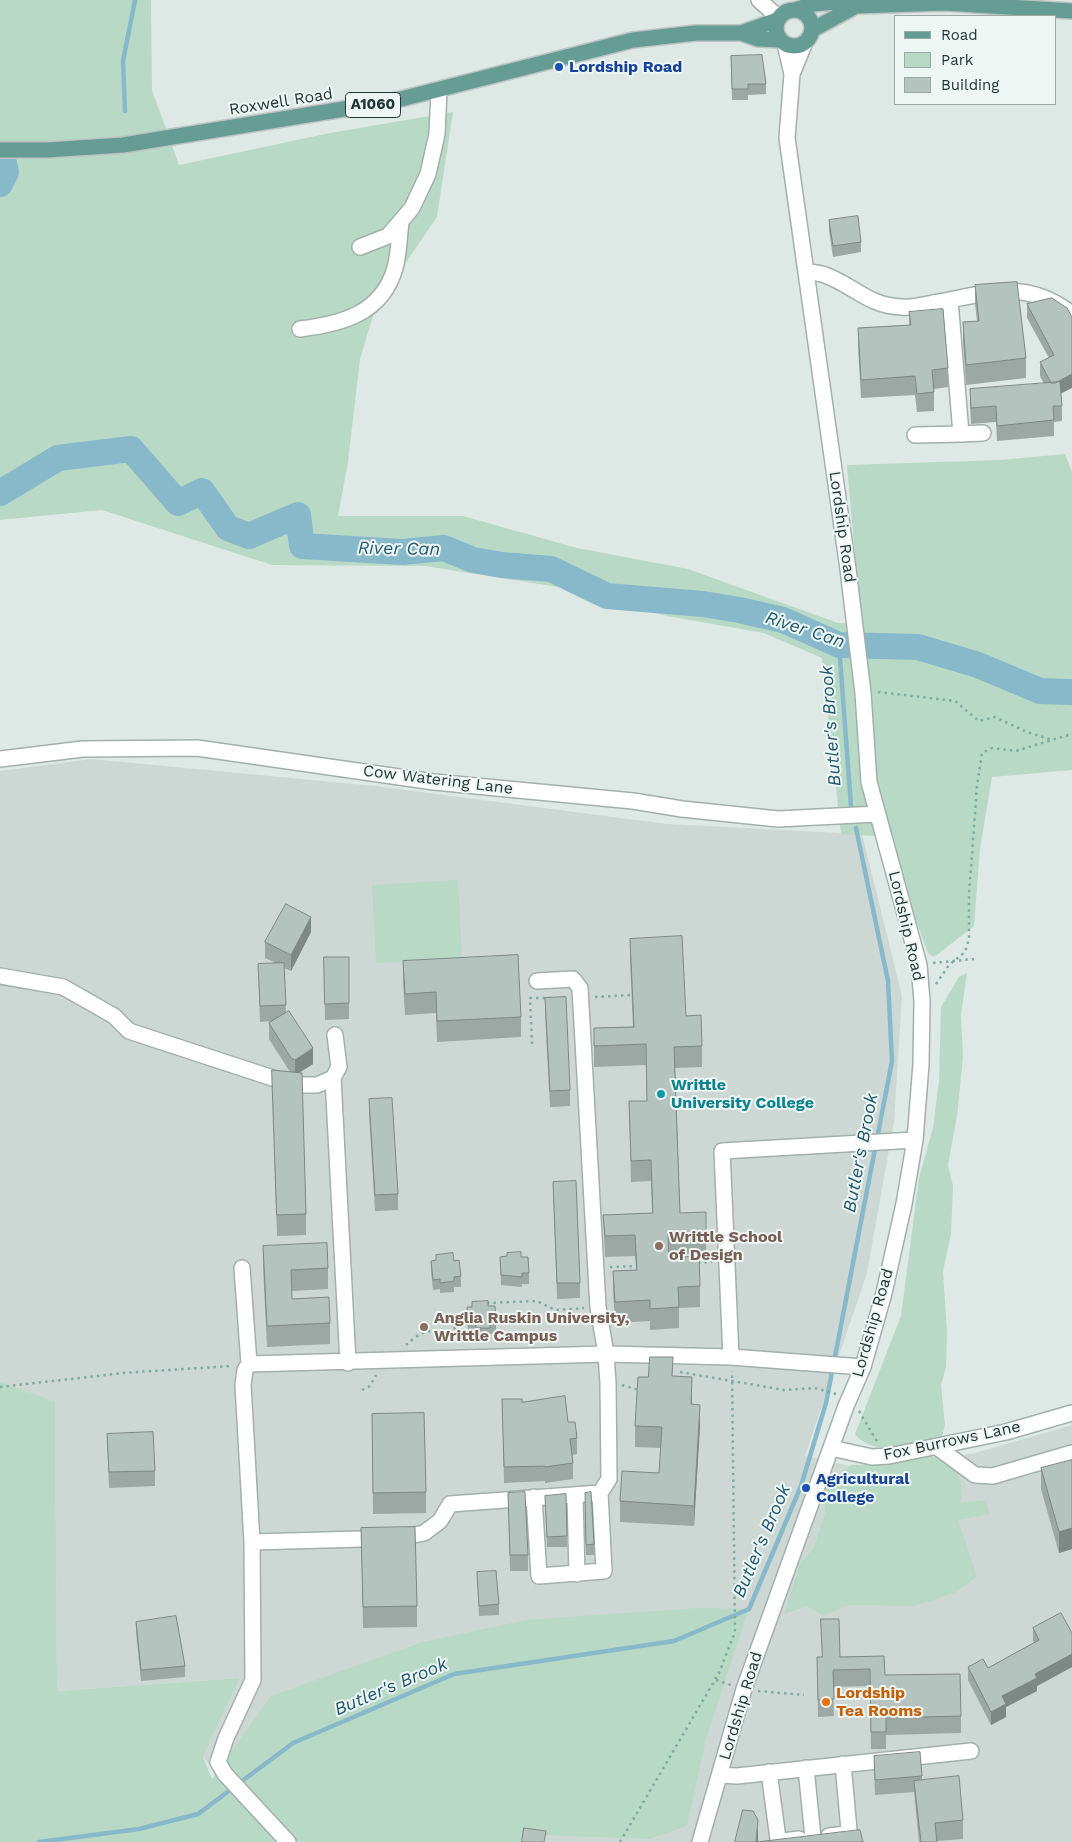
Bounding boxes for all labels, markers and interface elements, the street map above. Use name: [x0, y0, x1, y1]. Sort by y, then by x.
legend: [894, 15, 1057, 105]
text: Road: [941, 26, 978, 44]
text: Park: [941, 51, 973, 69]
place label: Lordship Road: [569, 57, 682, 77]
marker: Lordship Road: [553, 61, 565, 73]
text: Building: [941, 76, 999, 94]
street label: Roxwell Road: [228, 84, 334, 120]
road number: A1060: [346, 92, 400, 118]
street label: Lordship Road: [825, 470, 859, 584]
water label: River Can: [358, 537, 440, 561]
water label: River Can: [762, 607, 848, 653]
water label: Butler's Brook: [816, 665, 846, 787]
street label: Cow Watering Lane: [362, 761, 514, 799]
street label: Lordship Road: [884, 869, 928, 983]
place label: Writtle University College: [671, 1075, 814, 1113]
marker: Writtle University College: [655, 1088, 667, 1100]
water label: Butler's Brook: [839, 1092, 883, 1214]
place label: Writtle School of Design: [669, 1227, 782, 1265]
marker: Writtle School of Design: [653, 1240, 665, 1252]
street label: Lordship Road: [848, 1266, 898, 1380]
place label: Anglia Ruskin University, Writtle Campus: [434, 1308, 629, 1346]
marker: Anglia Ruskin University, Writtle Campus: [418, 1321, 430, 1333]
street label: Fox Burrows Lane: [882, 1417, 1022, 1465]
place label: Agricultural College: [816, 1469, 909, 1507]
water label: Butler's Brook: [728, 1481, 796, 1601]
marker: Agricultural College: [800, 1482, 812, 1494]
street label: Lordship Road: [715, 1649, 767, 1763]
water label: Butler's Brook: [331, 1653, 451, 1721]
place label: Lordship Tea Rooms: [836, 1683, 922, 1721]
marker: Lordship Tea Rooms: [820, 1696, 832, 1708]

